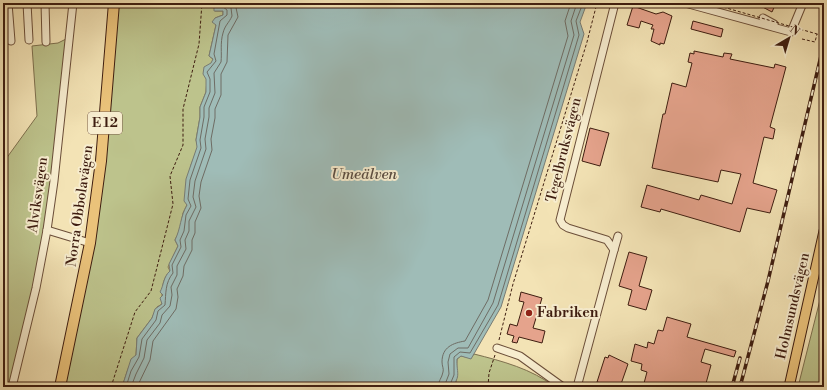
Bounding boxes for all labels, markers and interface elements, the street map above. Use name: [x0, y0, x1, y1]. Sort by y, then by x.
north arrow: [769, 18, 809, 58]
text: N: [787, 23, 803, 39]
street label: Tegelbruksvägen: [542, 95, 586, 204]
road number: E 12: [88, 112, 122, 134]
street label: Norra Obbolavägen: [63, 143, 98, 268]
street label: Alviksvägen: [24, 155, 52, 235]
water label: Umeälven: [331, 165, 398, 184]
street label: Holmsundsvägen: [772, 250, 814, 361]
place label: Fabriken: [537, 304, 599, 322]
marker: Fabriken: [524, 308, 534, 318]

